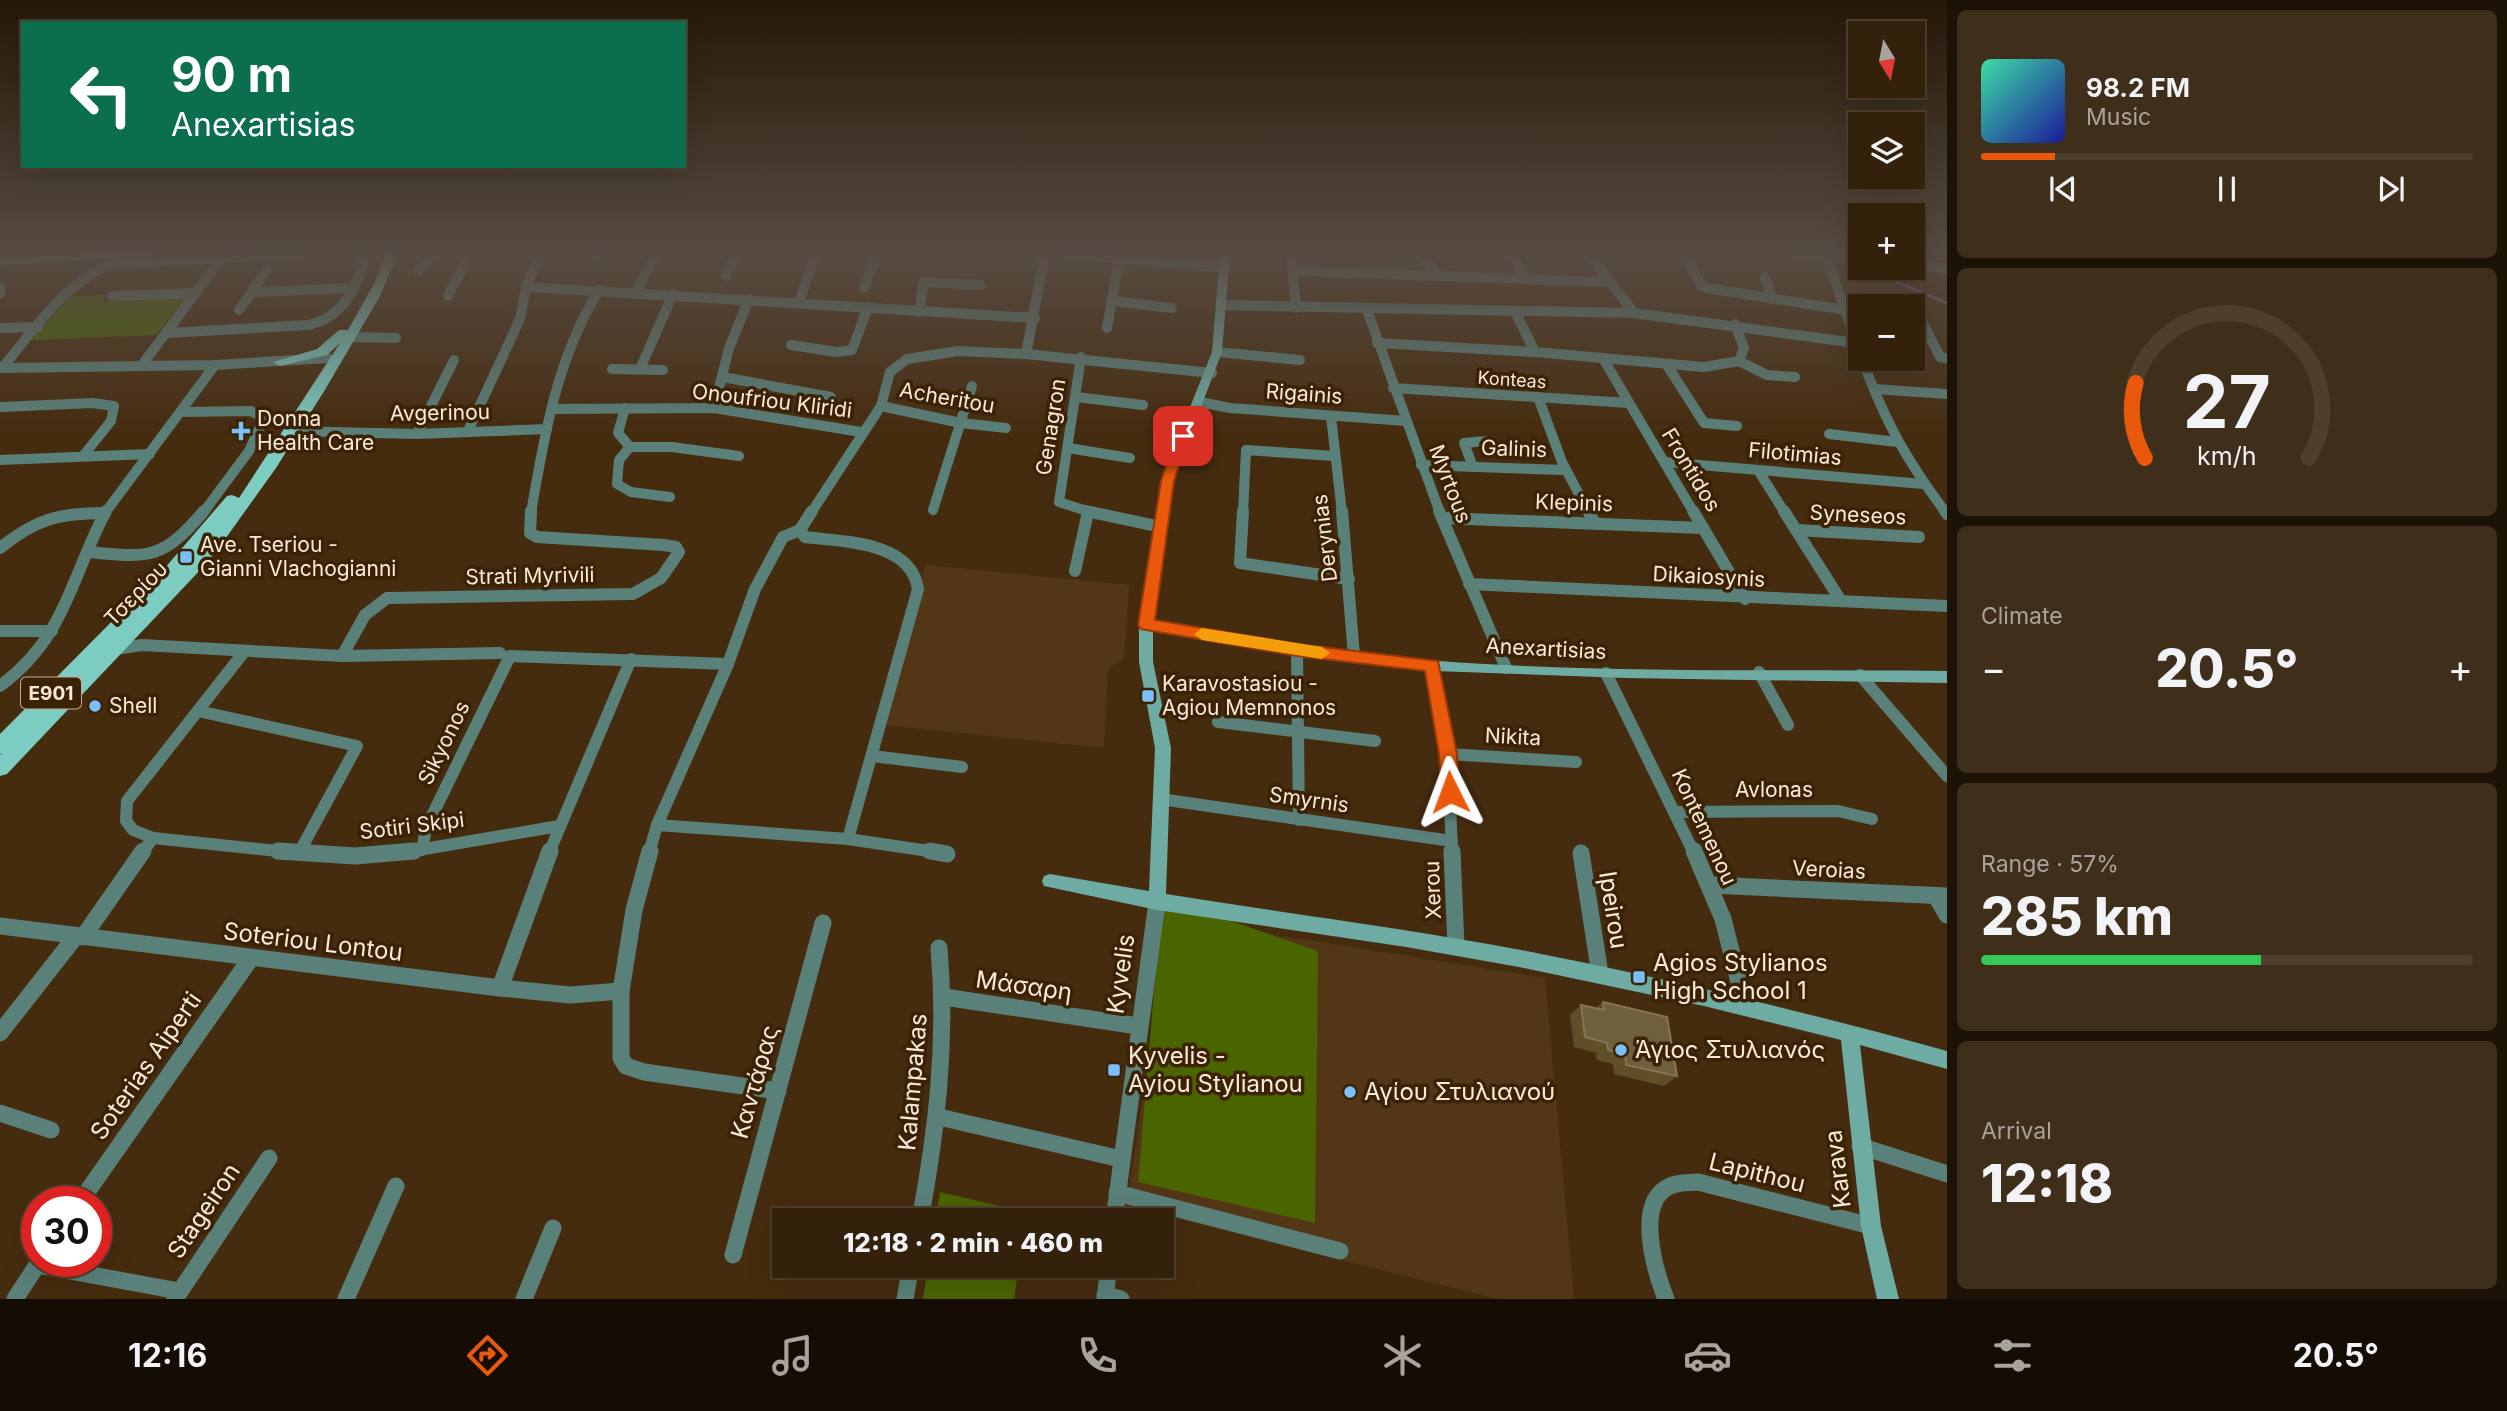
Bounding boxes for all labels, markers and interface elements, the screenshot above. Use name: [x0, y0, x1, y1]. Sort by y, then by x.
north arrow: [1848, 21, 1925, 98]
map controls: [1848, 21, 1925, 371]
text: 90 m: [171, 45, 292, 104]
icon: left: [56, 49, 147, 140]
text: 98.2 FM: [2086, 72, 2190, 103]
text: Music: [2086, 103, 2151, 131]
text: Anexartisias: [171, 105, 356, 144]
button: layers: [1848, 112, 1925, 189]
icon: previous: [2044, 170, 2082, 208]
icon: pause: [2208, 170, 2246, 208]
icon: next: [2372, 170, 2410, 208]
button: +: [1848, 203, 1925, 280]
button: −: [1848, 294, 1925, 371]
text: 27: [2183, 357, 2271, 446]
street label: Konteas: [1477, 367, 1547, 392]
street label: Acheritou: [898, 377, 997, 418]
street label: Genagron: [1031, 377, 1070, 477]
street label: Onoufriou Kliridi: [691, 378, 853, 423]
street label: Rigainis: [1265, 378, 1343, 409]
street label: Avgerinou: [390, 399, 490, 426]
place label: Donna Health Care: [257, 406, 374, 455]
pin: [1153, 406, 1213, 466]
icon: arrive: [1164, 417, 1202, 455]
marker: Donna Health Care: [231, 421, 251, 441]
street label: Frontidos: [1657, 424, 1726, 516]
street label: Galinis: [1480, 435, 1548, 462]
street label: Filotimias: [1747, 437, 1843, 470]
text: km/h: [2197, 440, 2257, 470]
street label: Myrtous: [1424, 441, 1477, 527]
street label: Klepinis: [1535, 489, 1613, 516]
street label: Derynias: [1307, 493, 1342, 583]
street label: Syneseos: [1809, 499, 1907, 530]
place label: Ave. Tseriou - Gianni Vlachogianni: [200, 532, 396, 581]
marker: Ave. Tseriou - Gianni Vlachogianni: [178, 549, 194, 565]
street label: Τσερίου: [99, 556, 172, 631]
street label: Dikaiosynis: [1652, 561, 1766, 592]
street label: Strati Myrivili: [465, 562, 595, 589]
text: Climate: [1981, 602, 2063, 630]
street label: Anexartisias: [1485, 633, 1607, 664]
text: 20.5°: [2155, 637, 2299, 700]
text: −: [1981, 645, 2006, 691]
text: +: [2448, 645, 2473, 691]
place label: Karavostasiou - Agiou Memnonos: [1162, 671, 1336, 720]
road number: E901: [21, 678, 81, 708]
marker: Karavostasiou - Agiou Memnonos: [1140, 688, 1156, 704]
place label: Shell: [109, 693, 157, 718]
street label: Sikyonos: [413, 697, 475, 789]
marker: Shell: [87, 698, 103, 714]
street label: Nikita: [1484, 723, 1542, 750]
position arrow: [1413, 755, 1487, 829]
street label: Kontemenou: [1667, 765, 1742, 889]
street label: Avlonas: [1735, 777, 1813, 802]
street label: Smyrnis: [1268, 782, 1351, 817]
street label: Sotiri Skipi: [358, 807, 466, 844]
text: Range · 57%: [1981, 850, 2119, 878]
street label: Veroias: [1792, 855, 1867, 884]
street label: Xerou: [1419, 860, 1446, 920]
street label: Ipeirou: [1593, 869, 1634, 951]
text: 285 km: [1981, 885, 2173, 948]
street label: Soteriou Lontou: [222, 916, 404, 967]
street label: Kyvelis: [1101, 932, 1140, 1016]
place label: Agios Stylianos High School 1: [1653, 948, 1828, 1005]
street label: Μάσαρη: [974, 964, 1074, 1007]
marker: Agios Stylianos High School 1: [1631, 969, 1647, 985]
street label: Soterias Aiperti: [84, 986, 207, 1145]
street label: Kalampakas: [892, 1012, 933, 1152]
street label: Καντάρας: [725, 1022, 785, 1142]
place label: Άγιος Στυλιανός: [1635, 1035, 1825, 1064]
place label: Kyvelis - Ayiou Stylianou: [1128, 1041, 1303, 1098]
marker: Άγιος Στυλιανός: [1613, 1042, 1629, 1058]
marker: Kyvelis - Ayiou Stylianou: [1106, 1062, 1122, 1078]
place label: Αγίου Στυλιανού: [1364, 1077, 1555, 1106]
marker: Αγίου Στυλιανού: [1342, 1084, 1358, 1100]
text: Arrival: [1981, 1117, 2052, 1145]
street label: Karava: [1818, 1128, 1857, 1210]
street label: Lapithou: [1706, 1147, 1808, 1198]
text: 12:18: [1981, 1152, 2113, 1215]
street label: Stageiron: [161, 1158, 246, 1264]
speed limit sign: 30: [21, 1186, 112, 1277]
text: 12:18 · 2 min · 460 m: [843, 1227, 1103, 1258]
icon: directions: [463, 1331, 512, 1380]
icon: music: [768, 1331, 817, 1380]
icon: phone: [1073, 1331, 1122, 1380]
icon: climate: [1378, 1331, 1427, 1380]
icon: car: [1683, 1331, 1732, 1380]
icon: filters: [1988, 1331, 2037, 1380]
text: 12:16: [128, 1336, 207, 1375]
text: 20.5°: [2293, 1336, 2379, 1375]

